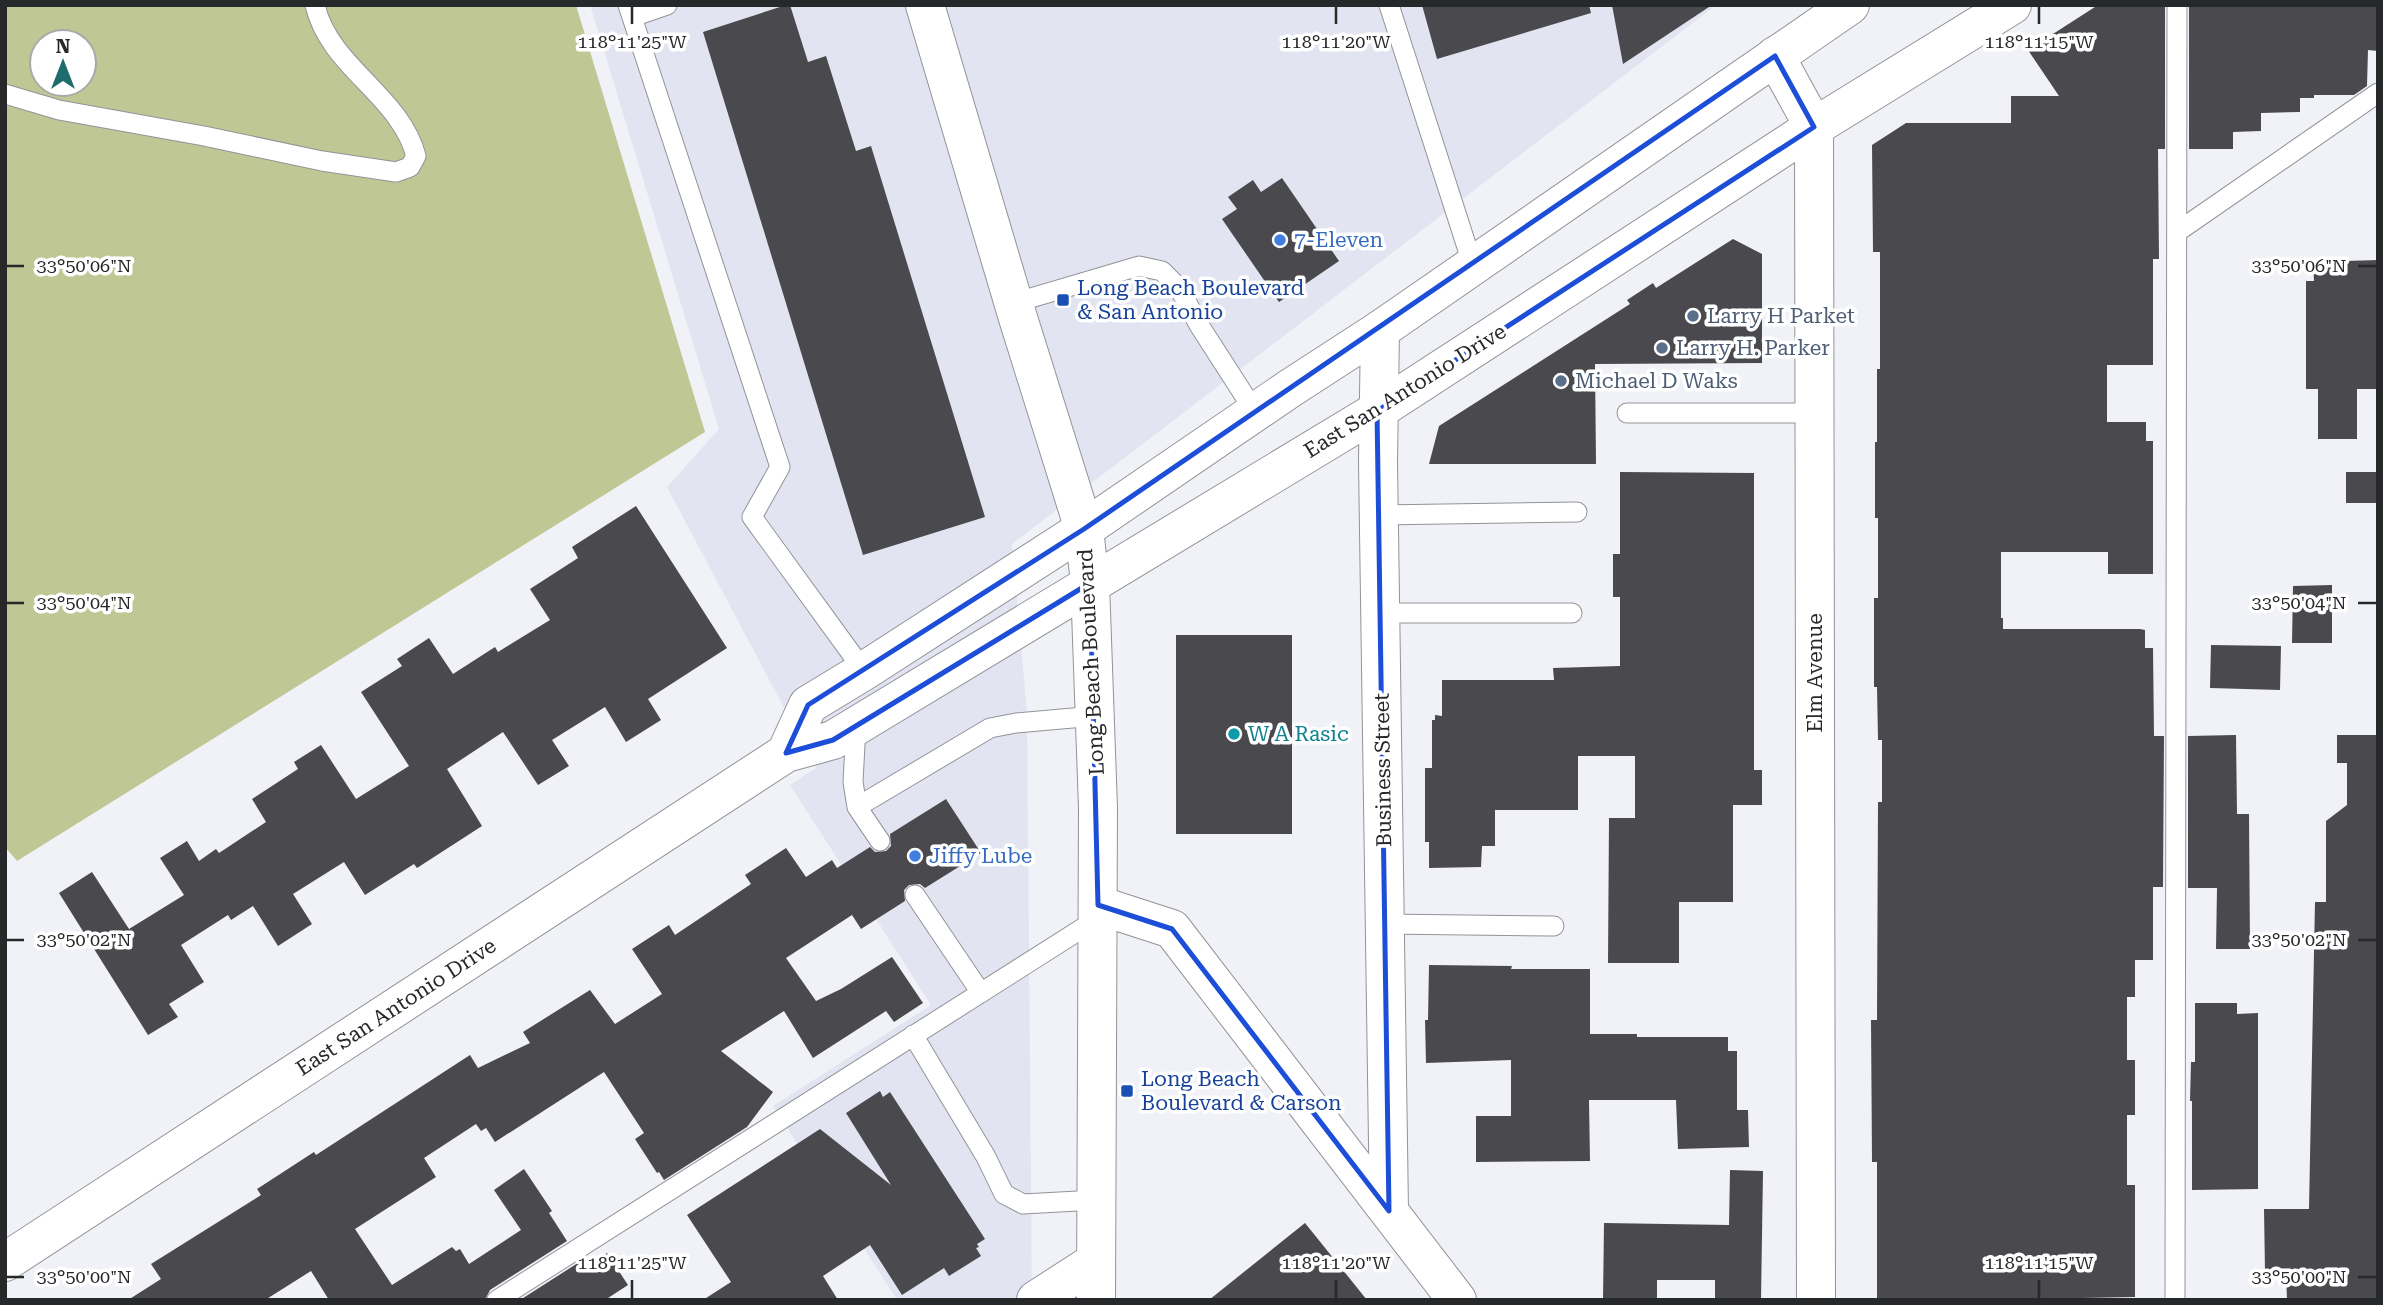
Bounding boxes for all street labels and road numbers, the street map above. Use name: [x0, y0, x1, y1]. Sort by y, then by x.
street label: East San Antonio Drive: [1300, 319, 1510, 463]
street label: Long Beach Boulevard: [1073, 547, 1109, 776]
street label: Elm Avenue: [1803, 613, 1827, 733]
street label: Business Street: [1370, 693, 1396, 847]
street label: East San Antonio Drive: [292, 933, 500, 1081]

